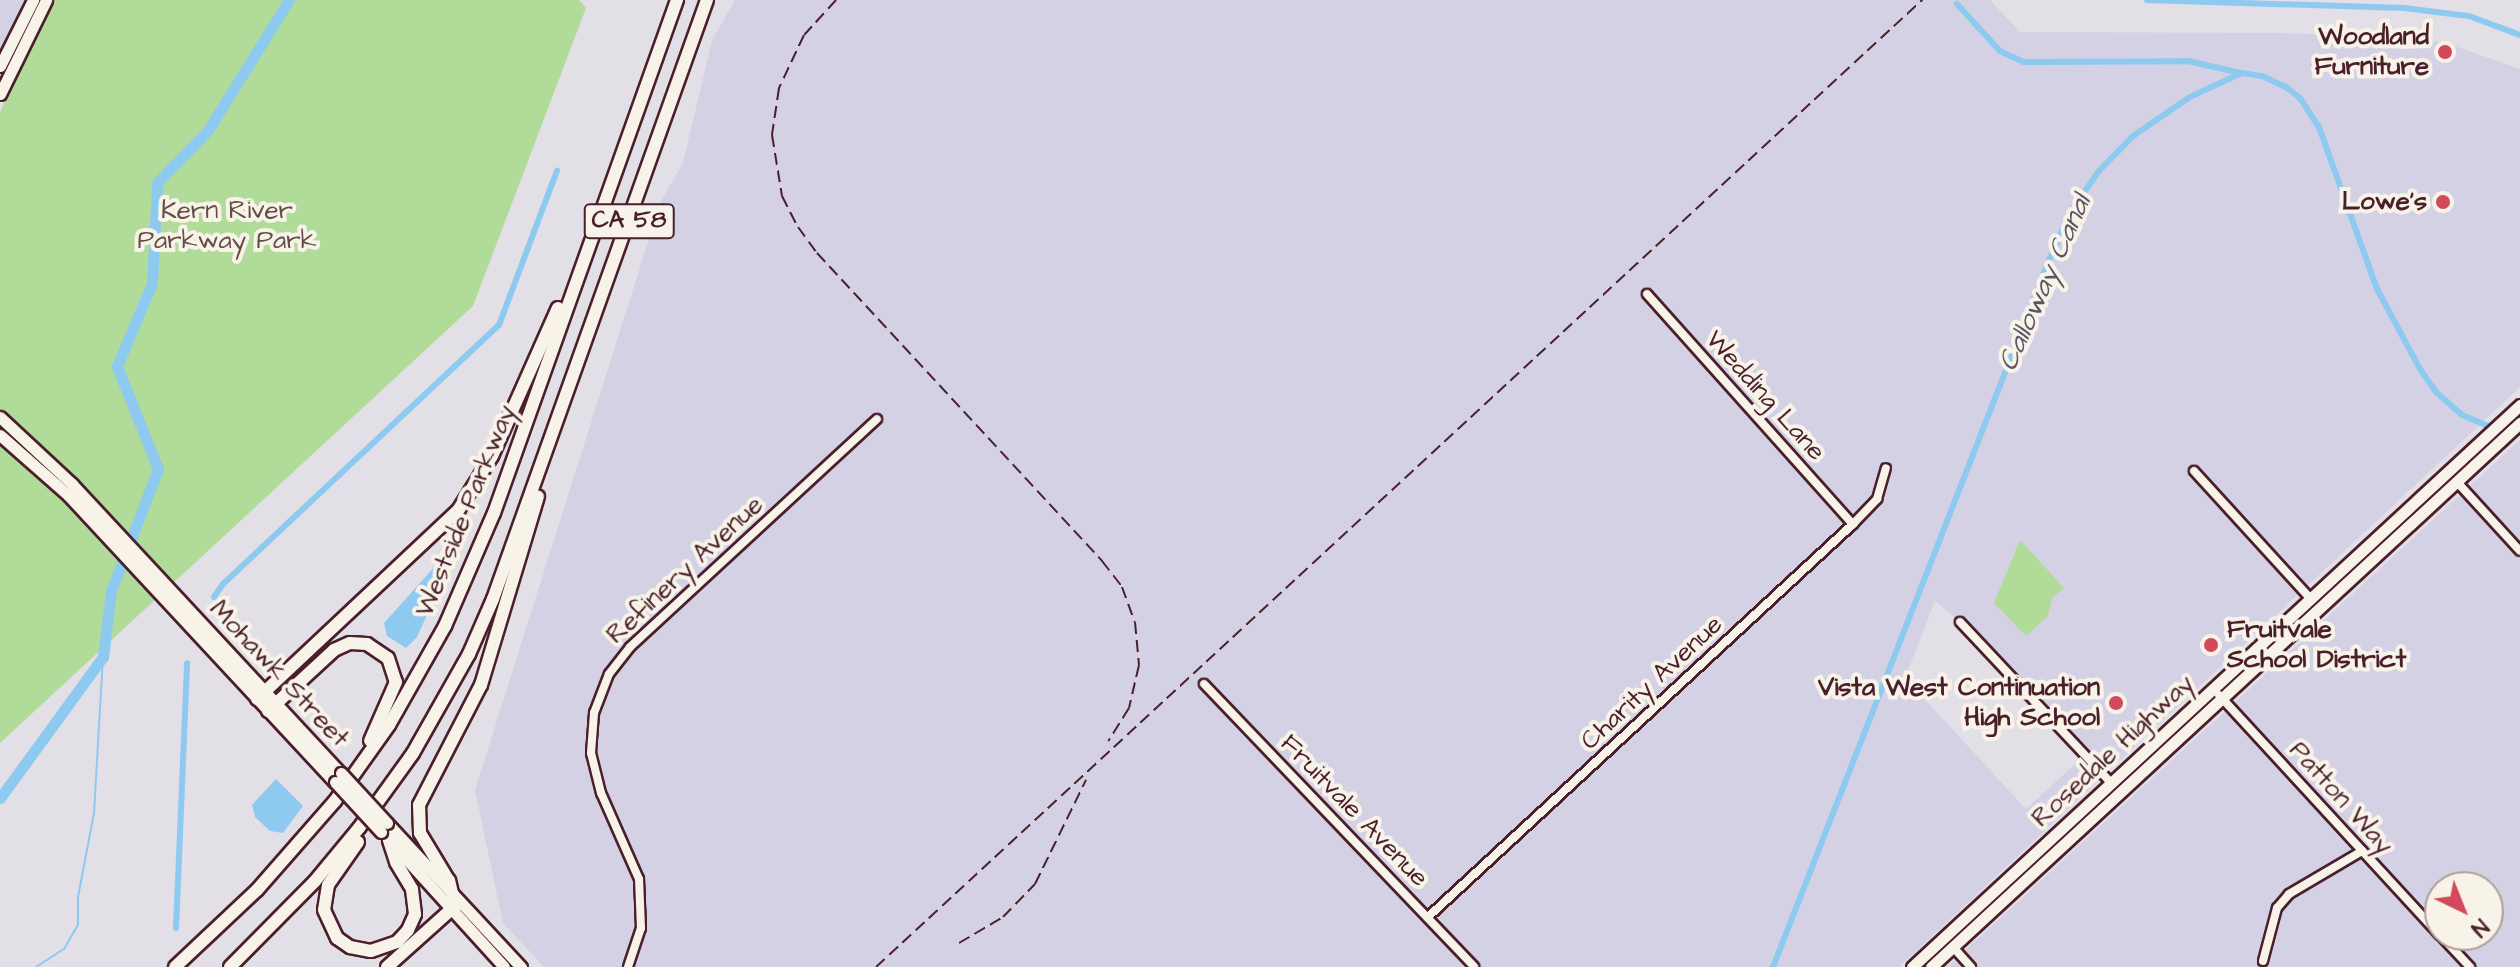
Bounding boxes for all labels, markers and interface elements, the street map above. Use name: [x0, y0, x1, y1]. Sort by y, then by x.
place label: Woodland Furniture: [2314, 21, 2429, 82]
marker: Woodland Furniture: [2436, 43, 2454, 61]
place label: Lowe's: [2342, 186, 2427, 218]
water label: Calloway Canal: [1991, 190, 2099, 376]
marker: Lowe's: [2434, 193, 2452, 211]
park label: Kern River Parkway Park: [137, 195, 317, 256]
road number: CA 58: [583, 201, 675, 241]
street label: Wedding Lane: [1698, 325, 1832, 467]
street label: Westside Parkway: [409, 401, 523, 621]
street label: Refinery Avenue: [600, 490, 770, 650]
street label: Mohawk Street: [203, 594, 355, 754]
street label: Charity Avenue: [1575, 609, 1729, 757]
place label: Fruitvale School District: [2227, 614, 2406, 676]
marker: Fruitvale School District: [2202, 636, 2220, 654]
street label: Rosedale Highway: [2026, 668, 2200, 834]
place label: Vista West Continuation High School: [1818, 672, 2100, 734]
marker: Vista West Continuation High School: [2107, 694, 2125, 712]
street label: Fruitvale Avenue: [1273, 728, 1435, 894]
street label: Patton Way: [2282, 735, 2400, 861]
north arrow: [2424, 871, 2504, 951]
text: N: [2464, 911, 2495, 943]

